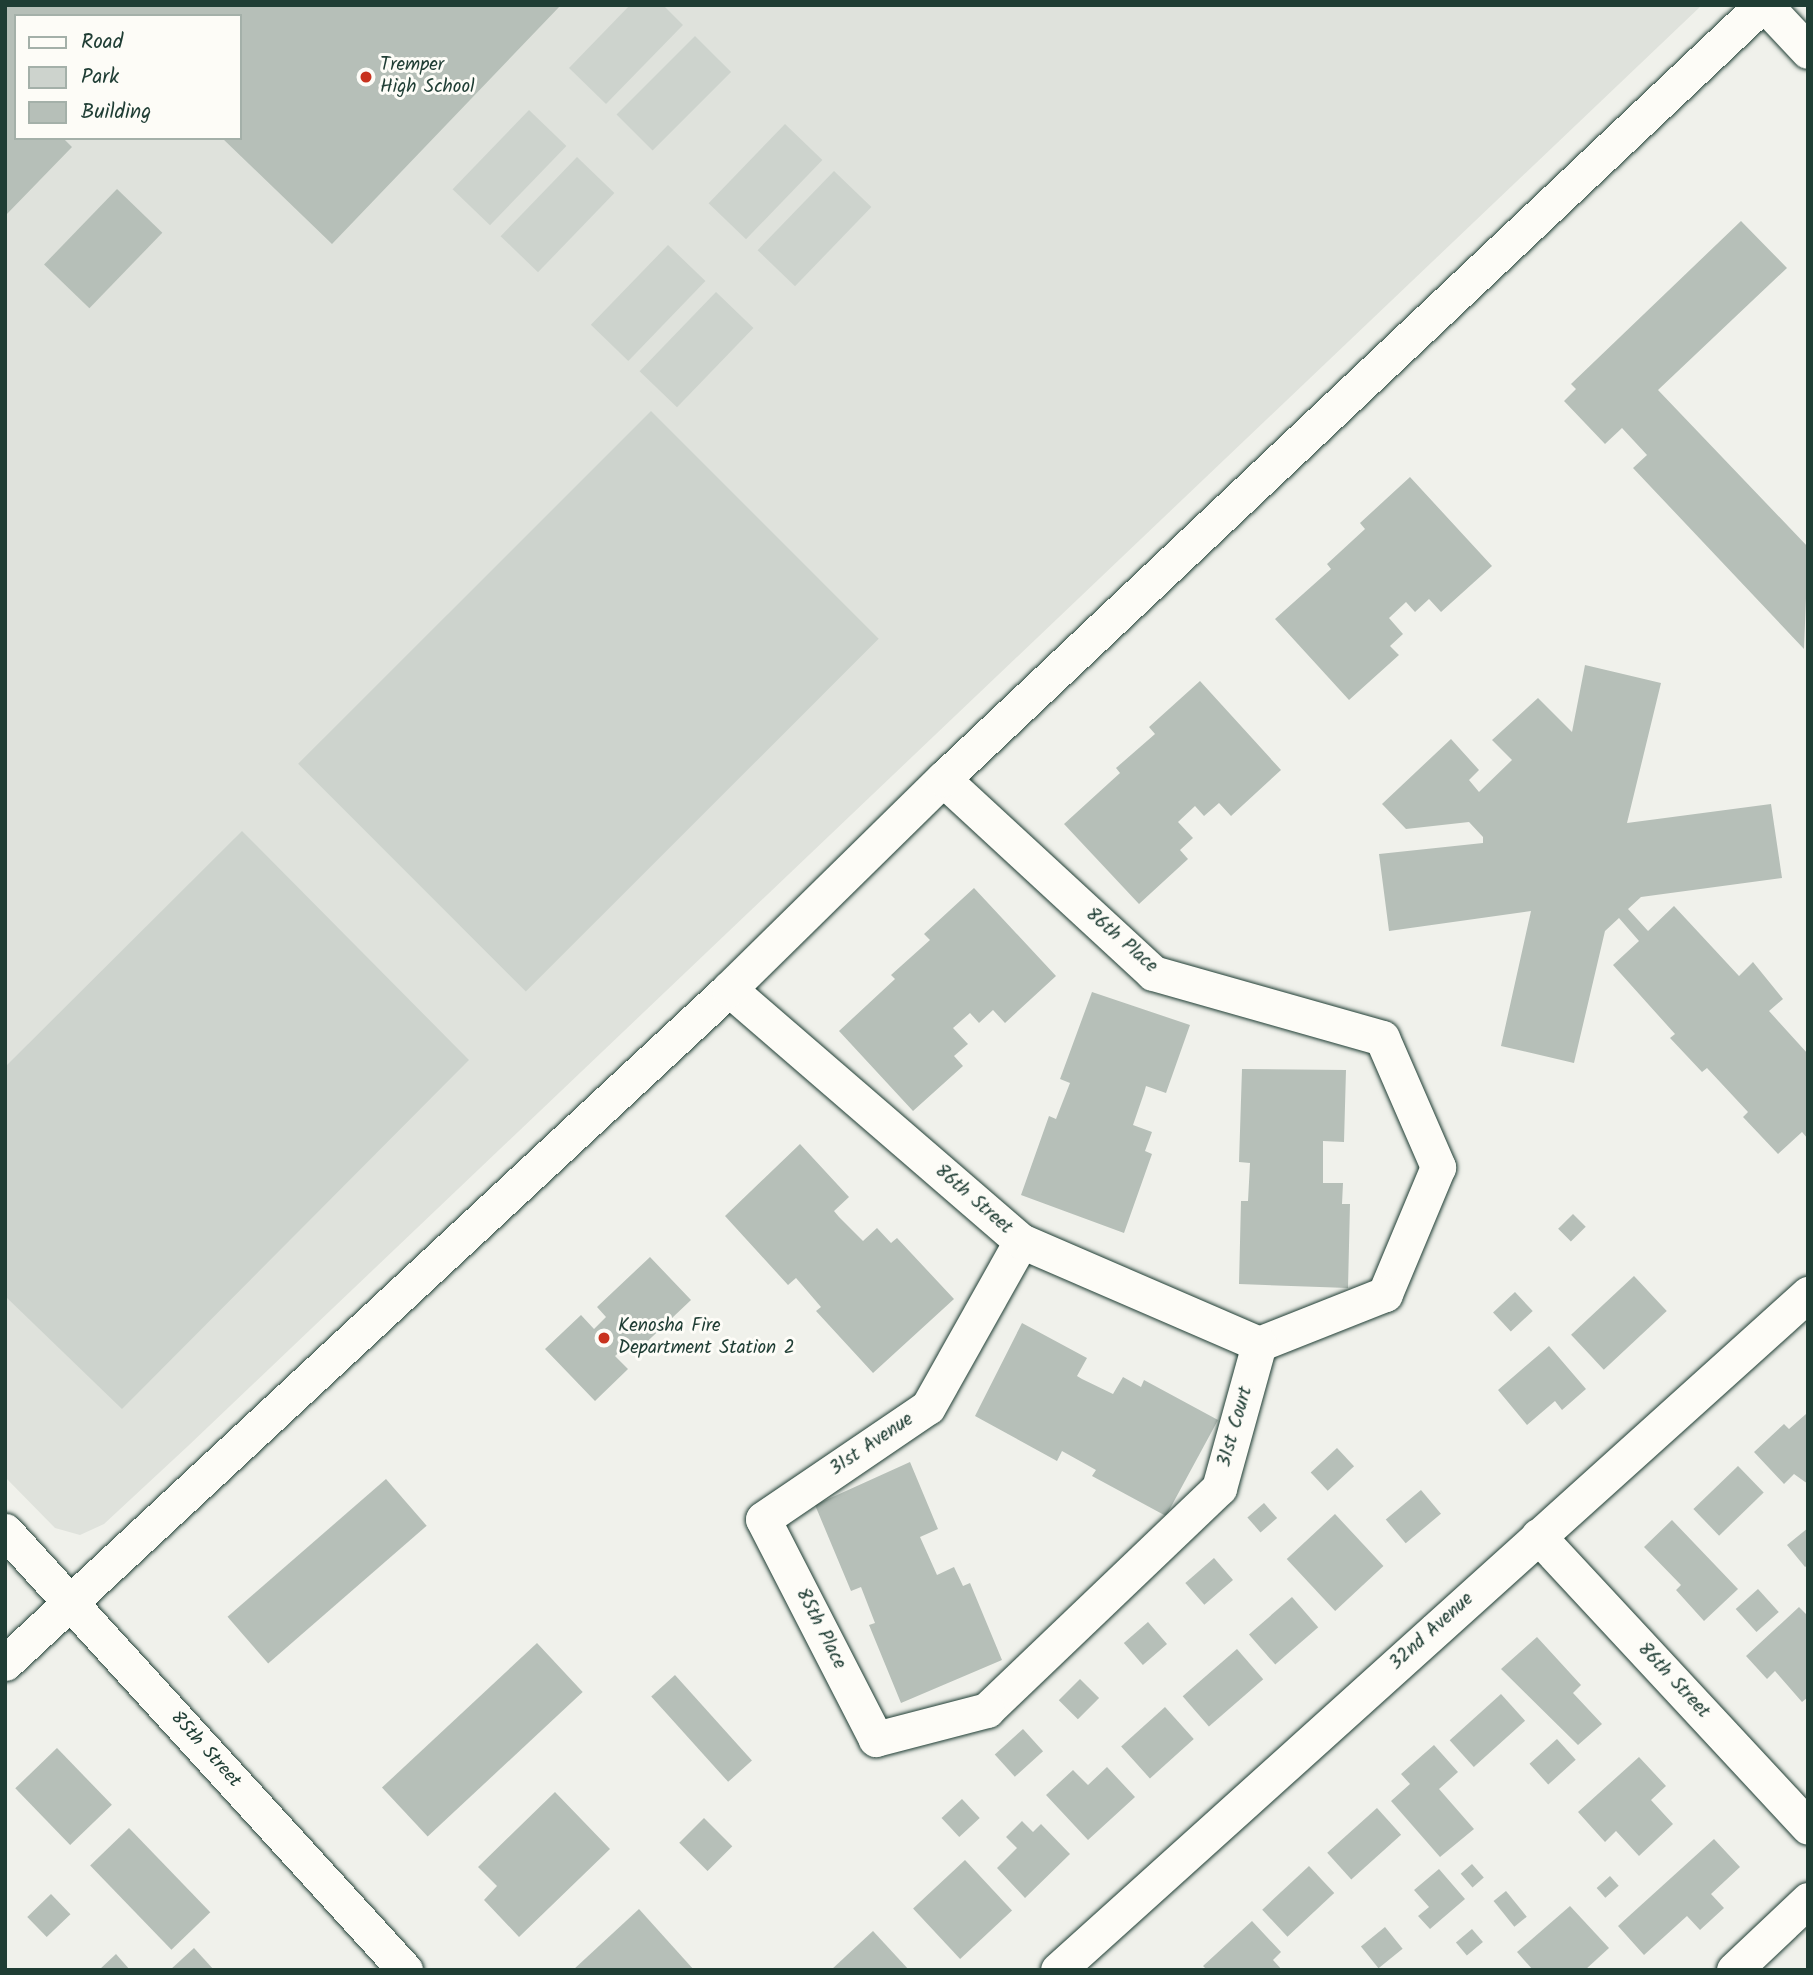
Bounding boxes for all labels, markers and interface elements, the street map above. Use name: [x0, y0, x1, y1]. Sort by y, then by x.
legend: [14, 14, 242, 140]
text: Road: [81, 26, 123, 59]
place label: Tremper High School: [380, 55, 475, 99]
text: Park: [81, 61, 119, 94]
marker: Tremper High School: [358, 69, 374, 85]
text: Building: [81, 96, 151, 129]
street label: 86th Place: [1080, 904, 1162, 978]
street label: 86th Street: [930, 1160, 1016, 1240]
place label: Kenosha Fire Department Station 2: [618, 1316, 795, 1360]
marker: Kenosha Fire Department Station 2: [596, 1330, 612, 1346]
street label: 31st Court: [1214, 1384, 1258, 1470]
street label: 31st Avenue: [826, 1409, 918, 1481]
street label: 85th Place: [790, 1585, 850, 1673]
street label: 32nd Avenue: [1385, 1588, 1479, 1676]
street label: 86th Street: [1632, 1638, 1714, 1724]
street label: 85th Street: [165, 1707, 245, 1793]

